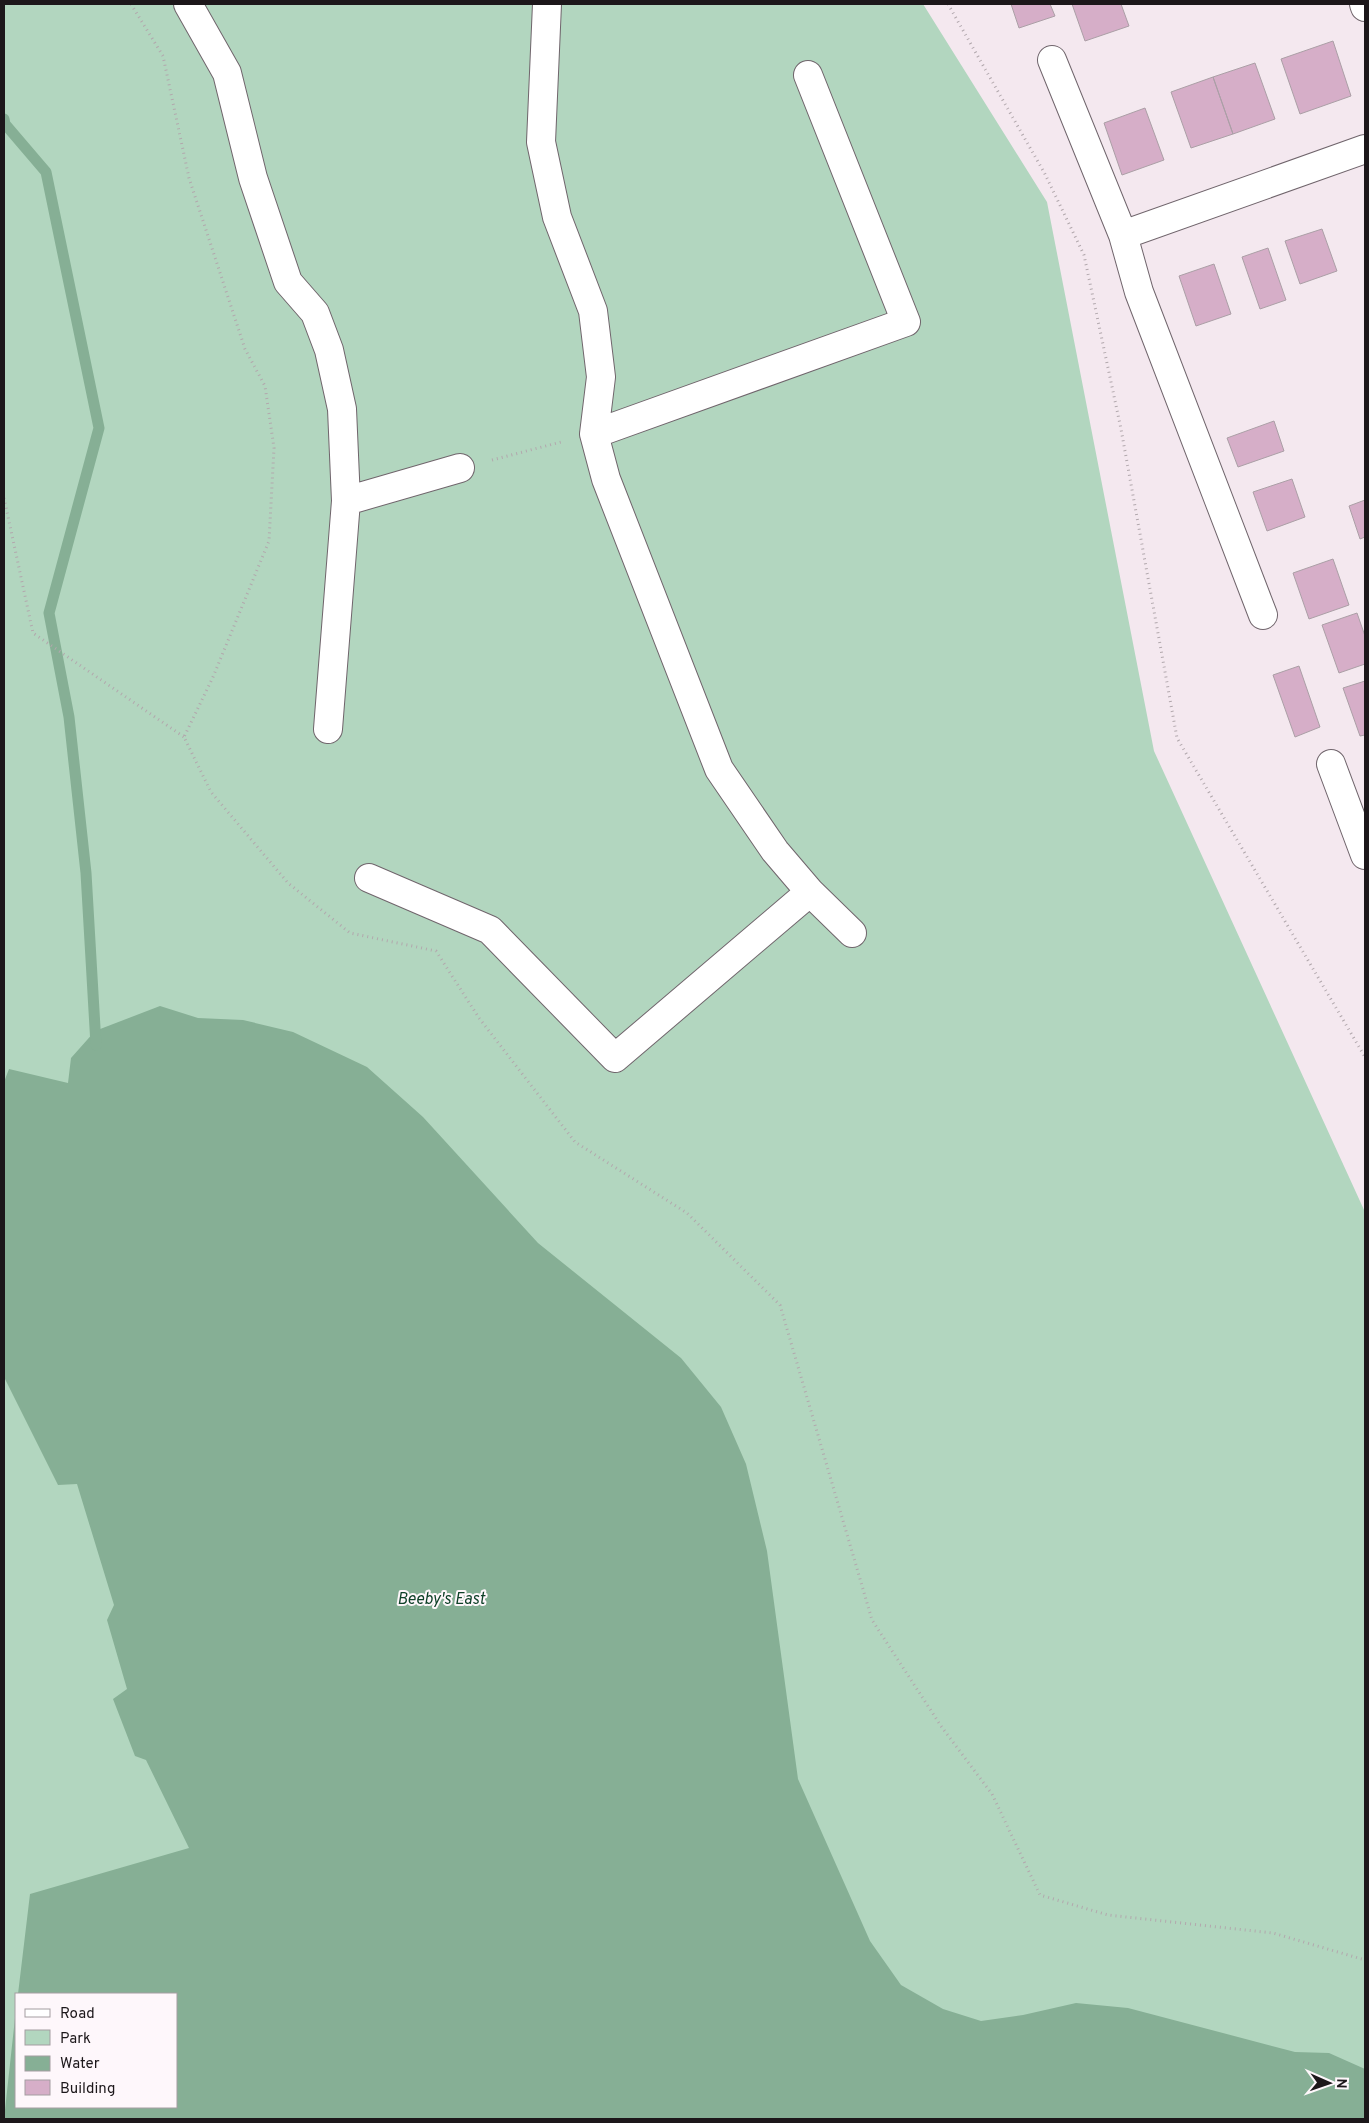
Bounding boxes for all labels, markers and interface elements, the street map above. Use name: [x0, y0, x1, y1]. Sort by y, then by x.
water label: Beeby's East: [397, 1590, 486, 1610]
legend: [15, 1993, 178, 2108]
text: Road: [60, 2005, 95, 2024]
text: Park: [60, 2030, 91, 2049]
text: Water: [60, 2055, 100, 2074]
north arrow: [1304, 2058, 1354, 2108]
text: N: [1332, 2078, 1349, 2089]
text: Building: [60, 2080, 115, 2099]

